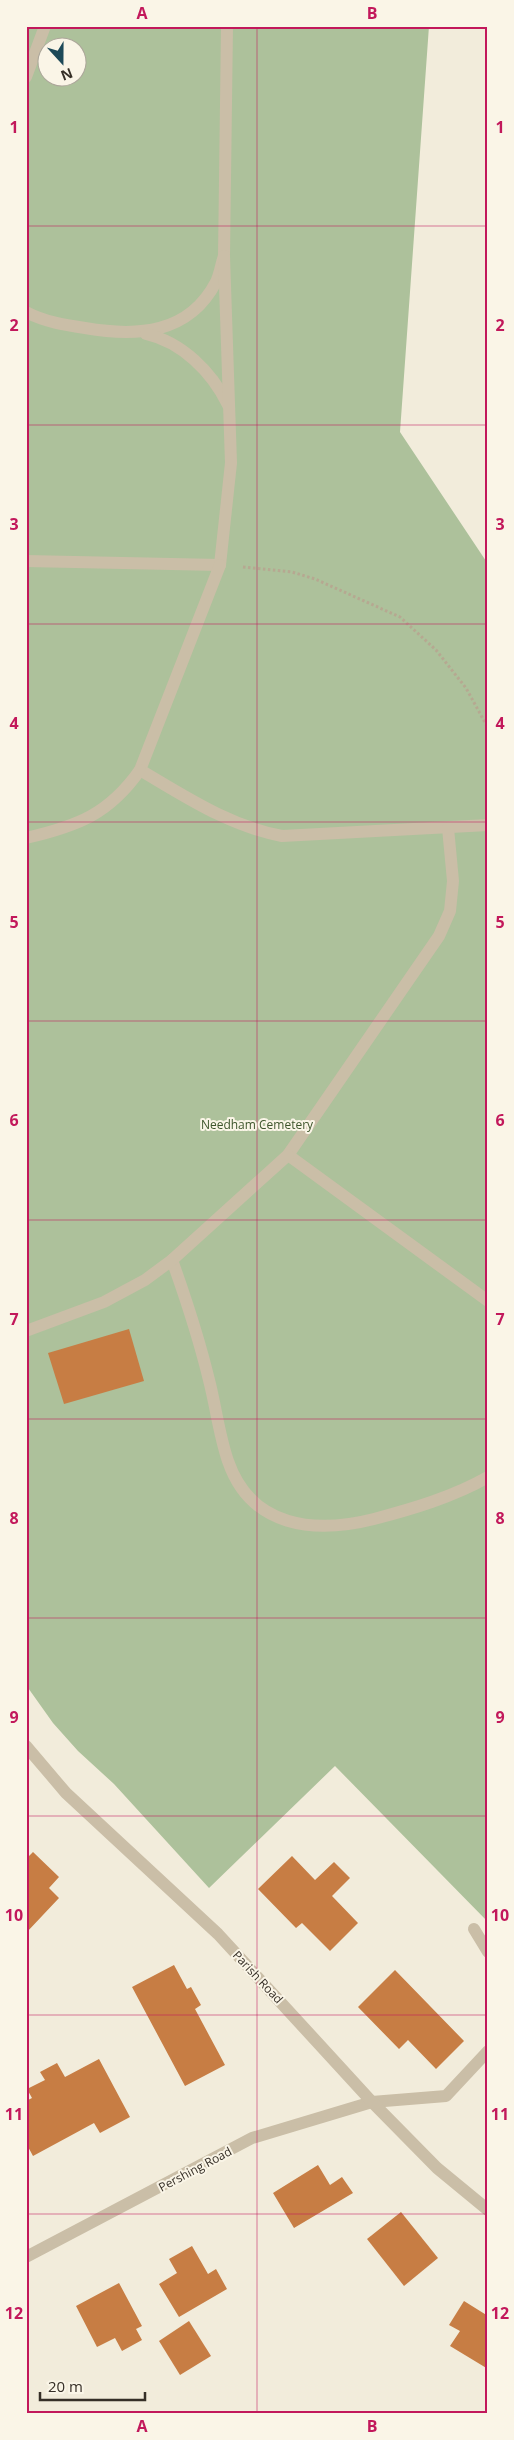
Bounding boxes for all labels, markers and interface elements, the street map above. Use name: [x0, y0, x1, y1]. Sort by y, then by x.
text: A: [136, 2, 148, 24]
text: B: [367, 2, 377, 24]
north arrow: [38, 38, 88, 88]
text: N: [58, 64, 76, 86]
text: 1: [9, 116, 19, 138]
text: 1: [495, 116, 505, 138]
text: 2: [9, 314, 19, 336]
text: 2: [495, 314, 505, 336]
text: 3: [9, 513, 19, 535]
text: 3: [495, 513, 505, 535]
text: 4: [9, 712, 19, 734]
text: 4: [495, 712, 505, 734]
text: 5: [9, 911, 19, 933]
text: 5: [495, 911, 505, 933]
text: 6: [9, 1109, 19, 1131]
text: 6: [495, 1109, 505, 1131]
park label: Needham Cemetery: [201, 1116, 314, 1133]
text: 7: [9, 1308, 19, 1330]
text: 7: [495, 1308, 505, 1330]
text: 8: [9, 1507, 19, 1529]
text: 8: [495, 1507, 505, 1529]
text: 9: [9, 1706, 19, 1728]
text: 9: [495, 1706, 505, 1728]
text: 10: [5, 1904, 23, 1926]
text: 10: [491, 1904, 509, 1926]
street label: Parish Road: [229, 1947, 287, 2007]
text: 11: [5, 2103, 23, 2125]
text: 11: [491, 2103, 509, 2125]
street label: Pershing Road: [155, 2143, 235, 2195]
text: 12: [5, 2302, 23, 2324]
text: 12: [491, 2302, 509, 2324]
scale bar: [40, 2370, 145, 2402]
text: 20 m: [48, 2376, 83, 2396]
text: A: [136, 2415, 148, 2437]
text: B: [367, 2415, 377, 2437]

